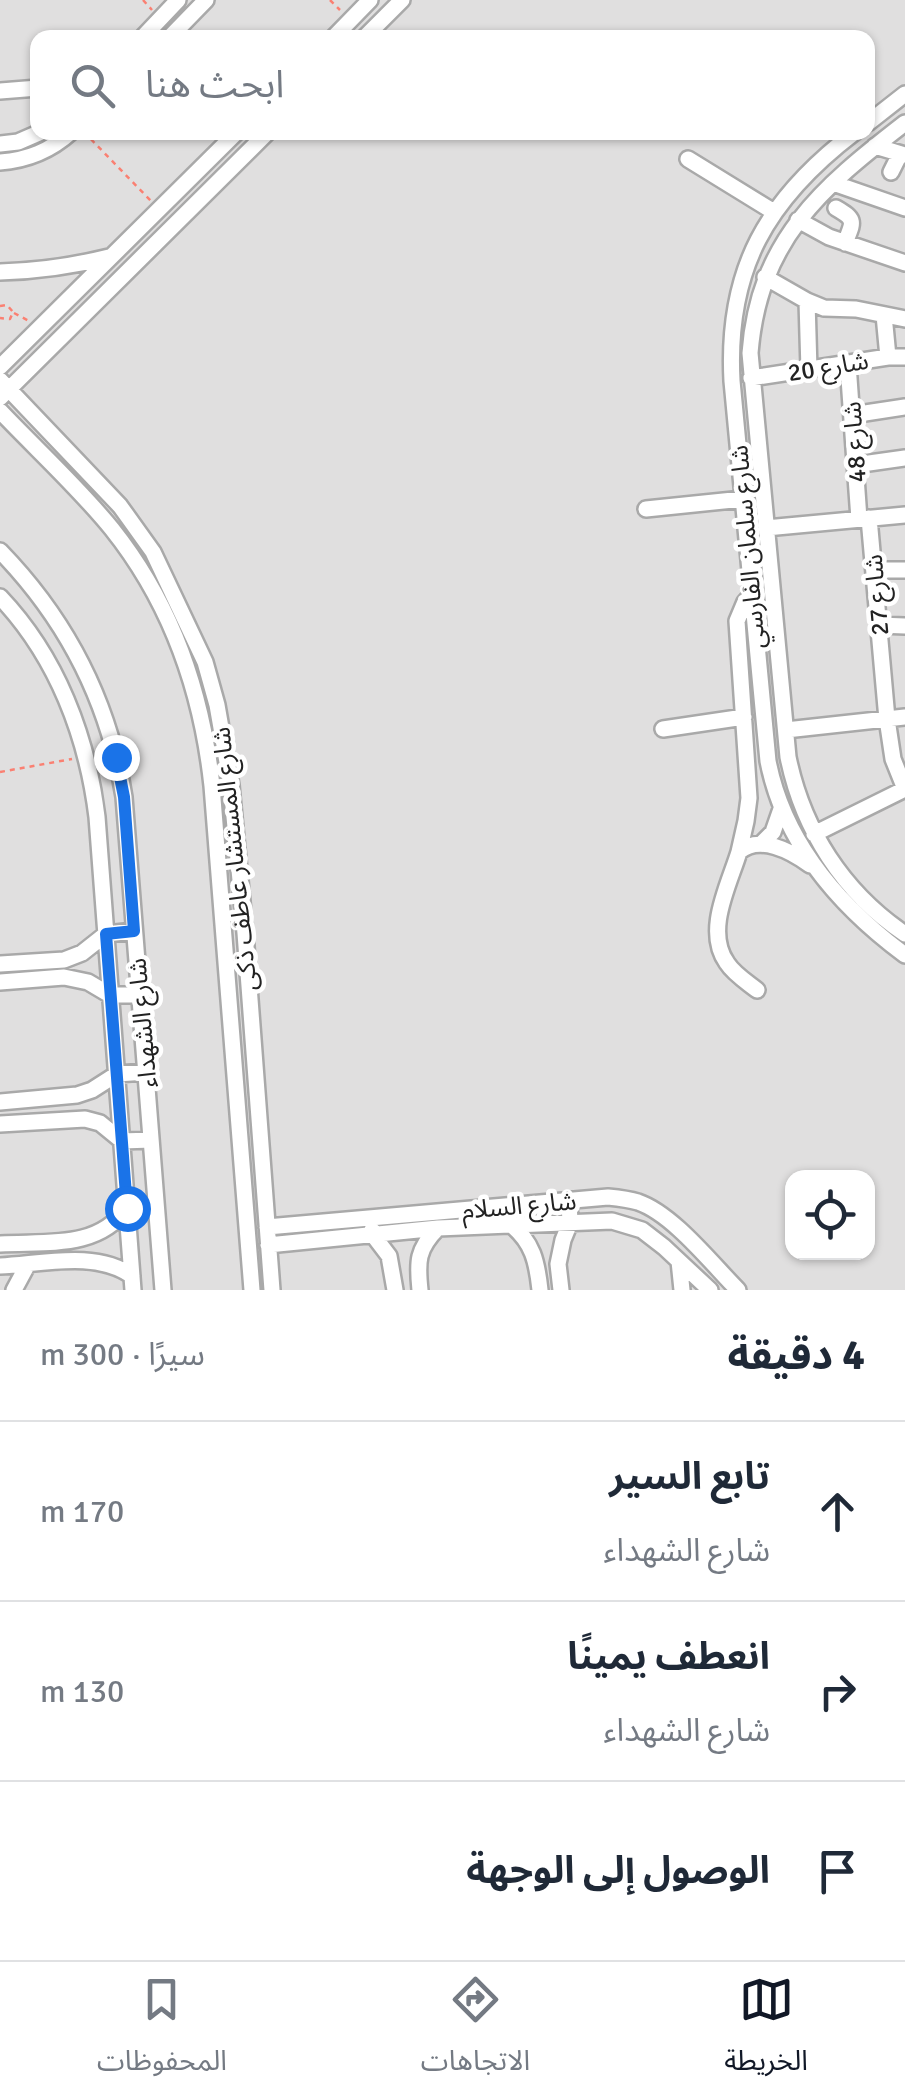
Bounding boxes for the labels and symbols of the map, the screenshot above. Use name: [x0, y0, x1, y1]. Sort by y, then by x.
street label: شارع 20: [786, 345, 871, 391]
street label: شارع 48: [836, 400, 876, 484]
street label: شارع سلمان الفارسي: [723, 444, 776, 650]
street label: شارع 27: [858, 553, 898, 637]
street label: شارع المستشار عاطف ذكى: [205, 725, 267, 992]
route end: [94, 735, 140, 781]
street label: شارع الشهداء: [121, 957, 167, 1089]
street label: شارع السلام: [460, 1185, 578, 1230]
route start: [105, 1186, 151, 1232]

